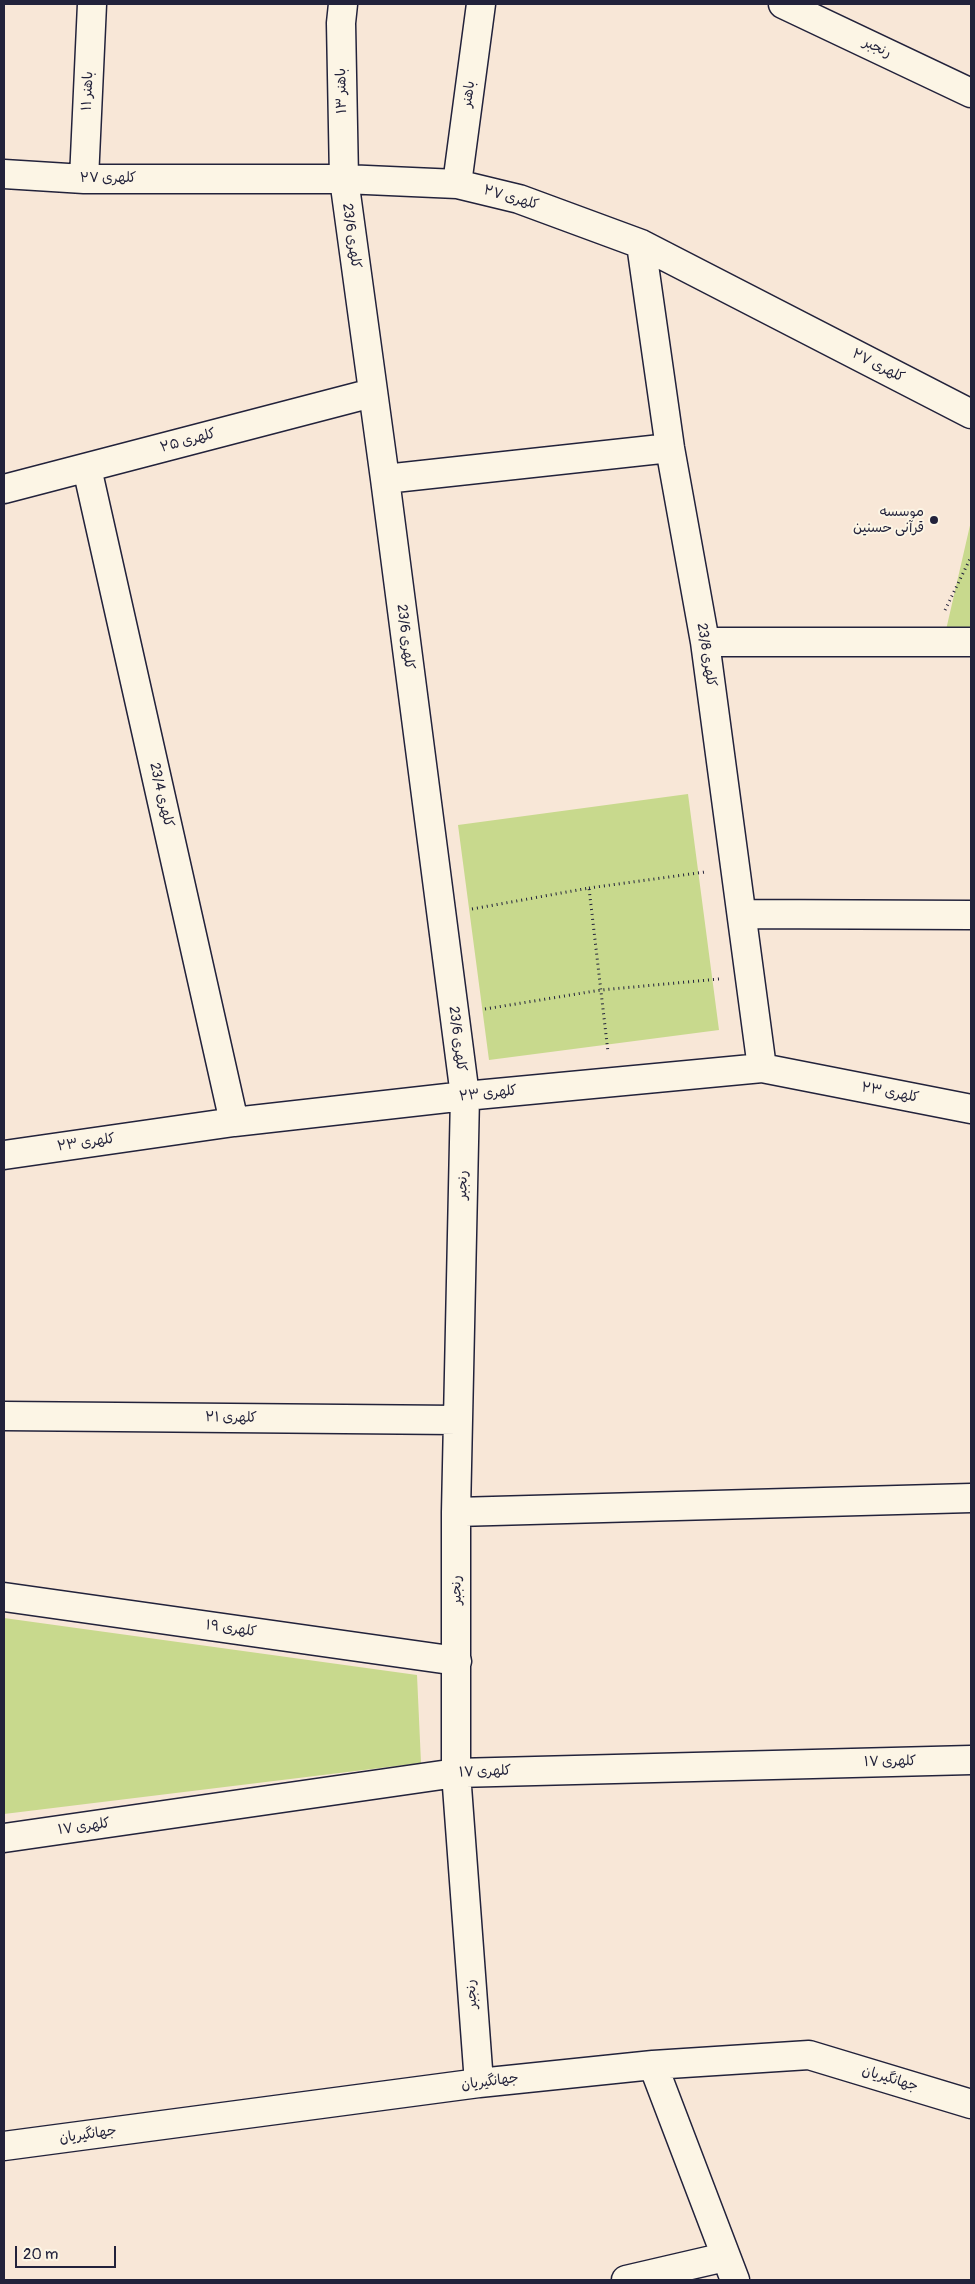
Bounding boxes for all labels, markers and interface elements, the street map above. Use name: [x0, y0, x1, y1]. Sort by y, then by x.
street label: رنجبر: [860, 34, 894, 62]
street label: باهنر ۱۳: [333, 68, 351, 114]
street label: باهنر ۱۱: [79, 71, 97, 111]
street label: باهنر: [459, 80, 479, 108]
street label: کلهری ۲۷: [80, 170, 136, 186]
street label: کلهری ۲۷: [481, 182, 541, 214]
street label: کلهری 23/6: [338, 202, 364, 270]
street label: کلهری ۲۷: [849, 346, 907, 386]
street label: کلهری ۲۵: [159, 426, 217, 456]
place label: موسسه قرآنی حسنین: [853, 504, 924, 536]
marker: موسسه قرآنی حسنین: [928, 514, 940, 526]
street label: کلهری 23/6: [393, 603, 417, 671]
street label: کلهری 23/8: [693, 622, 719, 688]
street label: کلهری 23/4: [145, 761, 177, 829]
street label: کلهری 23/6: [445, 1005, 469, 1073]
street label: کلهری ۲۳: [860, 1079, 920, 1107]
street label: کلهری ۲۳: [458, 1083, 518, 1105]
street label: کلهری ۲۳: [56, 1131, 116, 1155]
street label: رنجبر: [454, 1170, 472, 1200]
street label: کلهری ۲۱: [205, 1409, 257, 1427]
street label: رنجبر: [448, 1575, 466, 1605]
street label: کلهری ۱۹: [204, 1617, 258, 1641]
street label: کلهری ۱۷: [864, 1753, 916, 1771]
street label: کلهری ۱۷: [459, 1763, 511, 1781]
street label: کلهری ۱۷: [57, 1815, 111, 1839]
street label: رنجبر: [463, 1979, 481, 2009]
street label: جهانگیریان: [860, 2063, 920, 2095]
street label: جهانگیریان: [460, 2070, 520, 2094]
street label: جهانگیریان: [58, 2123, 118, 2147]
scale bar: [18, 2236, 119, 2268]
text: 20 m: [23, 2245, 58, 2264]

